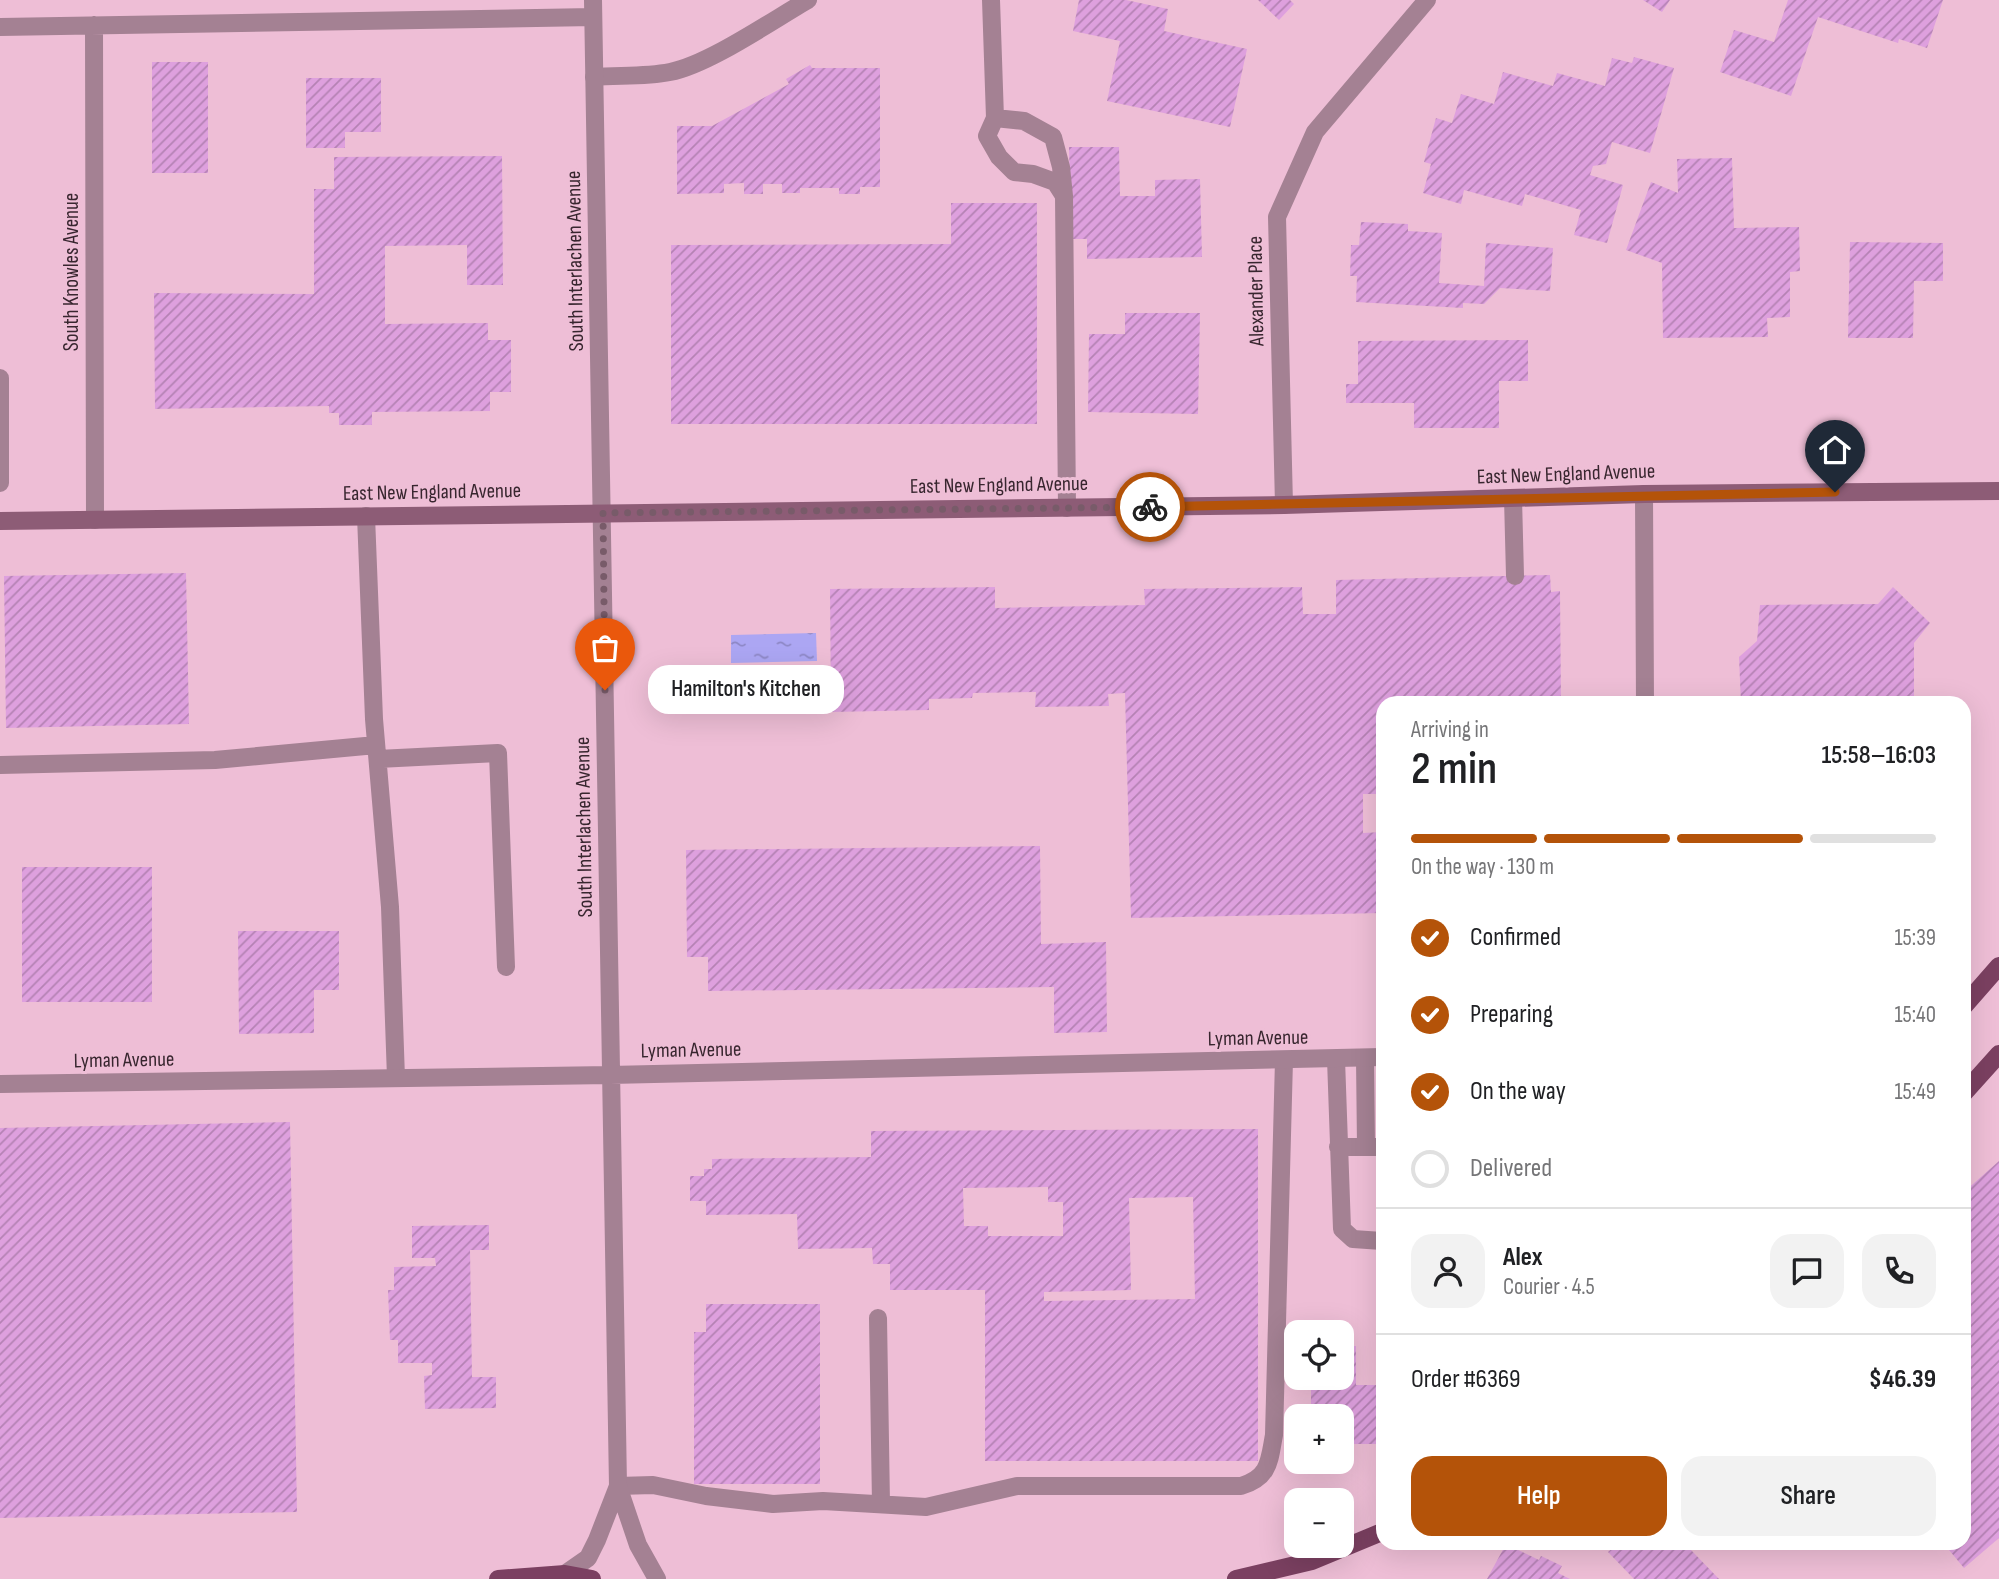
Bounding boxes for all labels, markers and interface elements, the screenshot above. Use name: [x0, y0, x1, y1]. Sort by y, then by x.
street label: South Interlachen Avenue: [561, 170, 589, 352]
street label: South Knowles Avenue: [59, 193, 84, 351]
street label: Alexander Place: [1243, 236, 1269, 347]
pin: [1805, 420, 1865, 492]
icon: home: [1816, 431, 1854, 469]
street label: East New England Avenue: [1476, 458, 1656, 490]
street label: East New England Avenue: [910, 471, 1088, 499]
courier: [1115, 472, 1185, 542]
street label: East New England Avenue: [343, 478, 521, 506]
icon: bike: [1131, 488, 1169, 526]
pin: [575, 618, 635, 690]
icon: bag: [586, 629, 624, 667]
callout: Hamilton's Kitchen: [647, 666, 843, 714]
text: Hamilton's Kitchen: [671, 675, 821, 703]
text: Arriving in: [1411, 716, 1489, 744]
street label: South Interlachen Avenue: [570, 736, 598, 918]
text: 15:58–16:03: [1822, 740, 1936, 771]
text: 2 min: [1411, 742, 1497, 797]
text: On the way · 130 m: [1411, 853, 1554, 881]
icon: check: [1411, 919, 1449, 957]
text: Confirmed: [1470, 922, 1561, 953]
text: 15:39: [1895, 924, 1936, 952]
icon: check: [1411, 996, 1449, 1034]
text: Preparing: [1470, 999, 1553, 1030]
text: 15:40: [1895, 1001, 1936, 1029]
street label: Lyman Avenue: [1207, 1025, 1309, 1051]
street label: Lyman Avenue: [640, 1037, 742, 1063]
street label: Lyman Avenue: [73, 1047, 175, 1073]
icon: check: [1411, 1073, 1449, 1111]
text: On the way: [1470, 1076, 1566, 1107]
text: 15:49: [1895, 1078, 1936, 1106]
text: Delivered: [1470, 1153, 1552, 1184]
button: person: [1411, 1234, 1485, 1308]
button: chat: [1770, 1234, 1844, 1308]
button: phone: [1862, 1234, 1936, 1308]
text: Alex: [1503, 1242, 1543, 1273]
text: Courier · 4.5: [1503, 1273, 1595, 1301]
map controls: [1284, 1320, 1354, 1558]
button: locate: [1284, 1320, 1354, 1390]
text: Order #6369: [1411, 1364, 1521, 1395]
text: $46.39: [1869, 1364, 1936, 1395]
button: +: [1284, 1404, 1354, 1474]
button: Help: [1411, 1456, 1667, 1536]
button: Share: [1681, 1456, 1936, 1536]
button: −: [1284, 1488, 1354, 1558]

